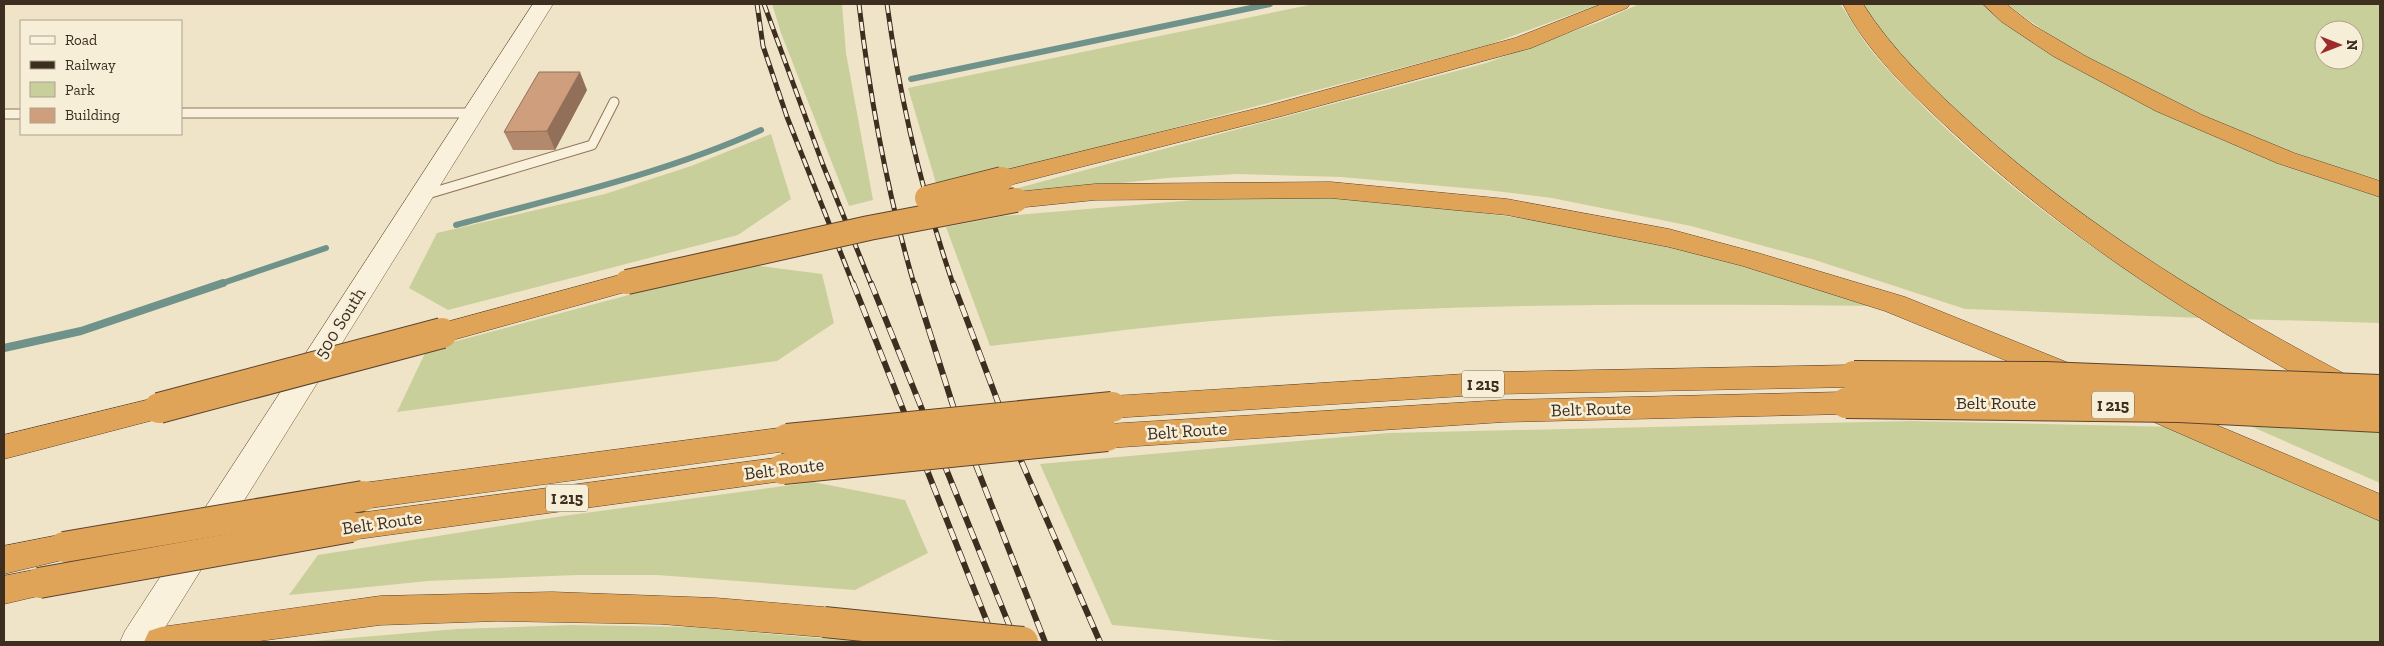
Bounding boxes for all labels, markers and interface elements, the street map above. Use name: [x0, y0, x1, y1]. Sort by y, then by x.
legend: [20, 20, 182, 135]
north arrow: [2314, 20, 2364, 70]
text: Road: [65, 31, 98, 49]
text: N: [2343, 40, 2360, 51]
text: Railway: [65, 56, 116, 74]
text: Park: [65, 81, 95, 99]
text: Building: [65, 106, 120, 124]
street label: 500 South: [310, 283, 370, 363]
road number: I 215: [1462, 370, 1504, 398]
street label: Belt Route: [1956, 392, 2036, 414]
road number: I 215: [2092, 392, 2134, 418]
street label: Belt Route: [1551, 397, 1631, 421]
street label: Belt Route: [1146, 417, 1228, 445]
street label: Belt Route: [743, 453, 825, 485]
road number: I 215: [546, 484, 588, 512]
street label: Belt Route: [341, 507, 423, 539]

